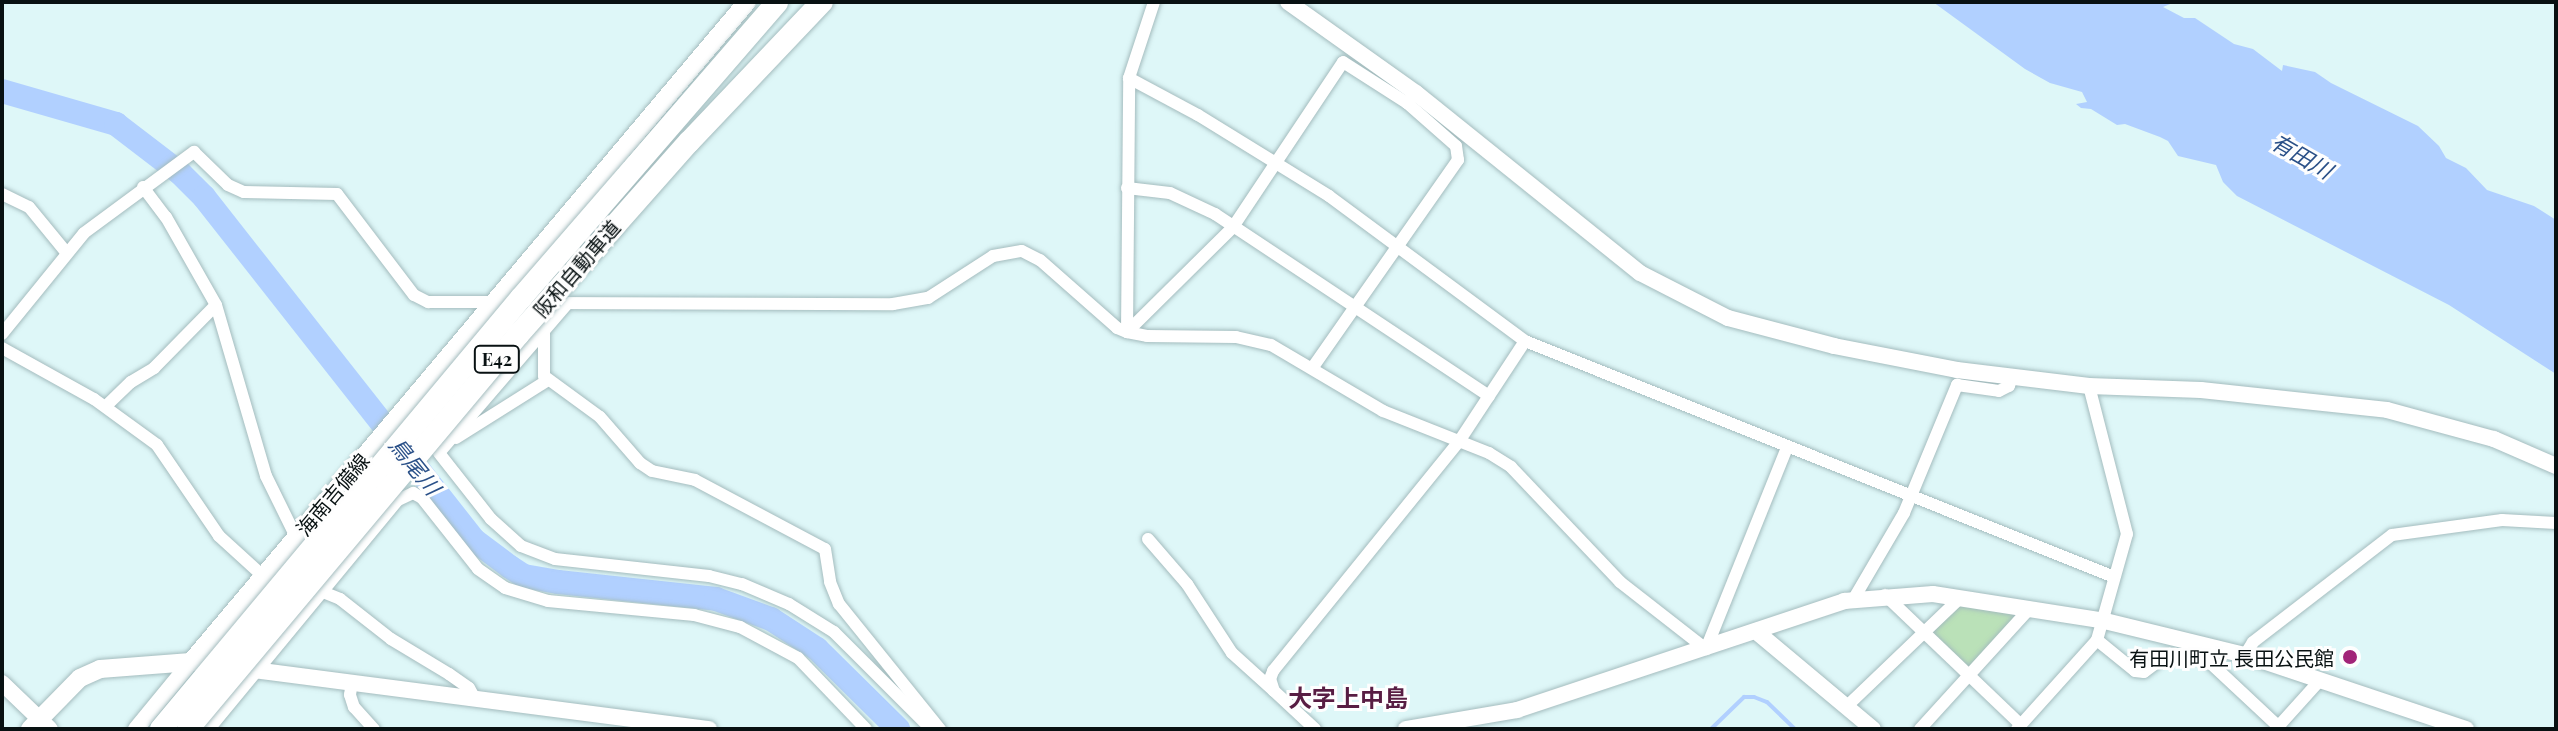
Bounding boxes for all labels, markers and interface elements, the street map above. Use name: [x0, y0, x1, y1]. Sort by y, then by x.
water label: 有田川: [2267, 128, 2337, 184]
street label: 阪和自動車道: [528, 215, 624, 321]
road number: E42: [473, 345, 521, 373]
water label: 鳥尾川: [384, 432, 446, 500]
street label: 海南吉備線: [291, 448, 373, 540]
place label: 有田川町立 長田公民館: [2129, 645, 2334, 669]
marker: 有田川町立 長田公民館: [2341, 648, 2359, 666]
district label: 大字上中島: [1288, 684, 1408, 712]

